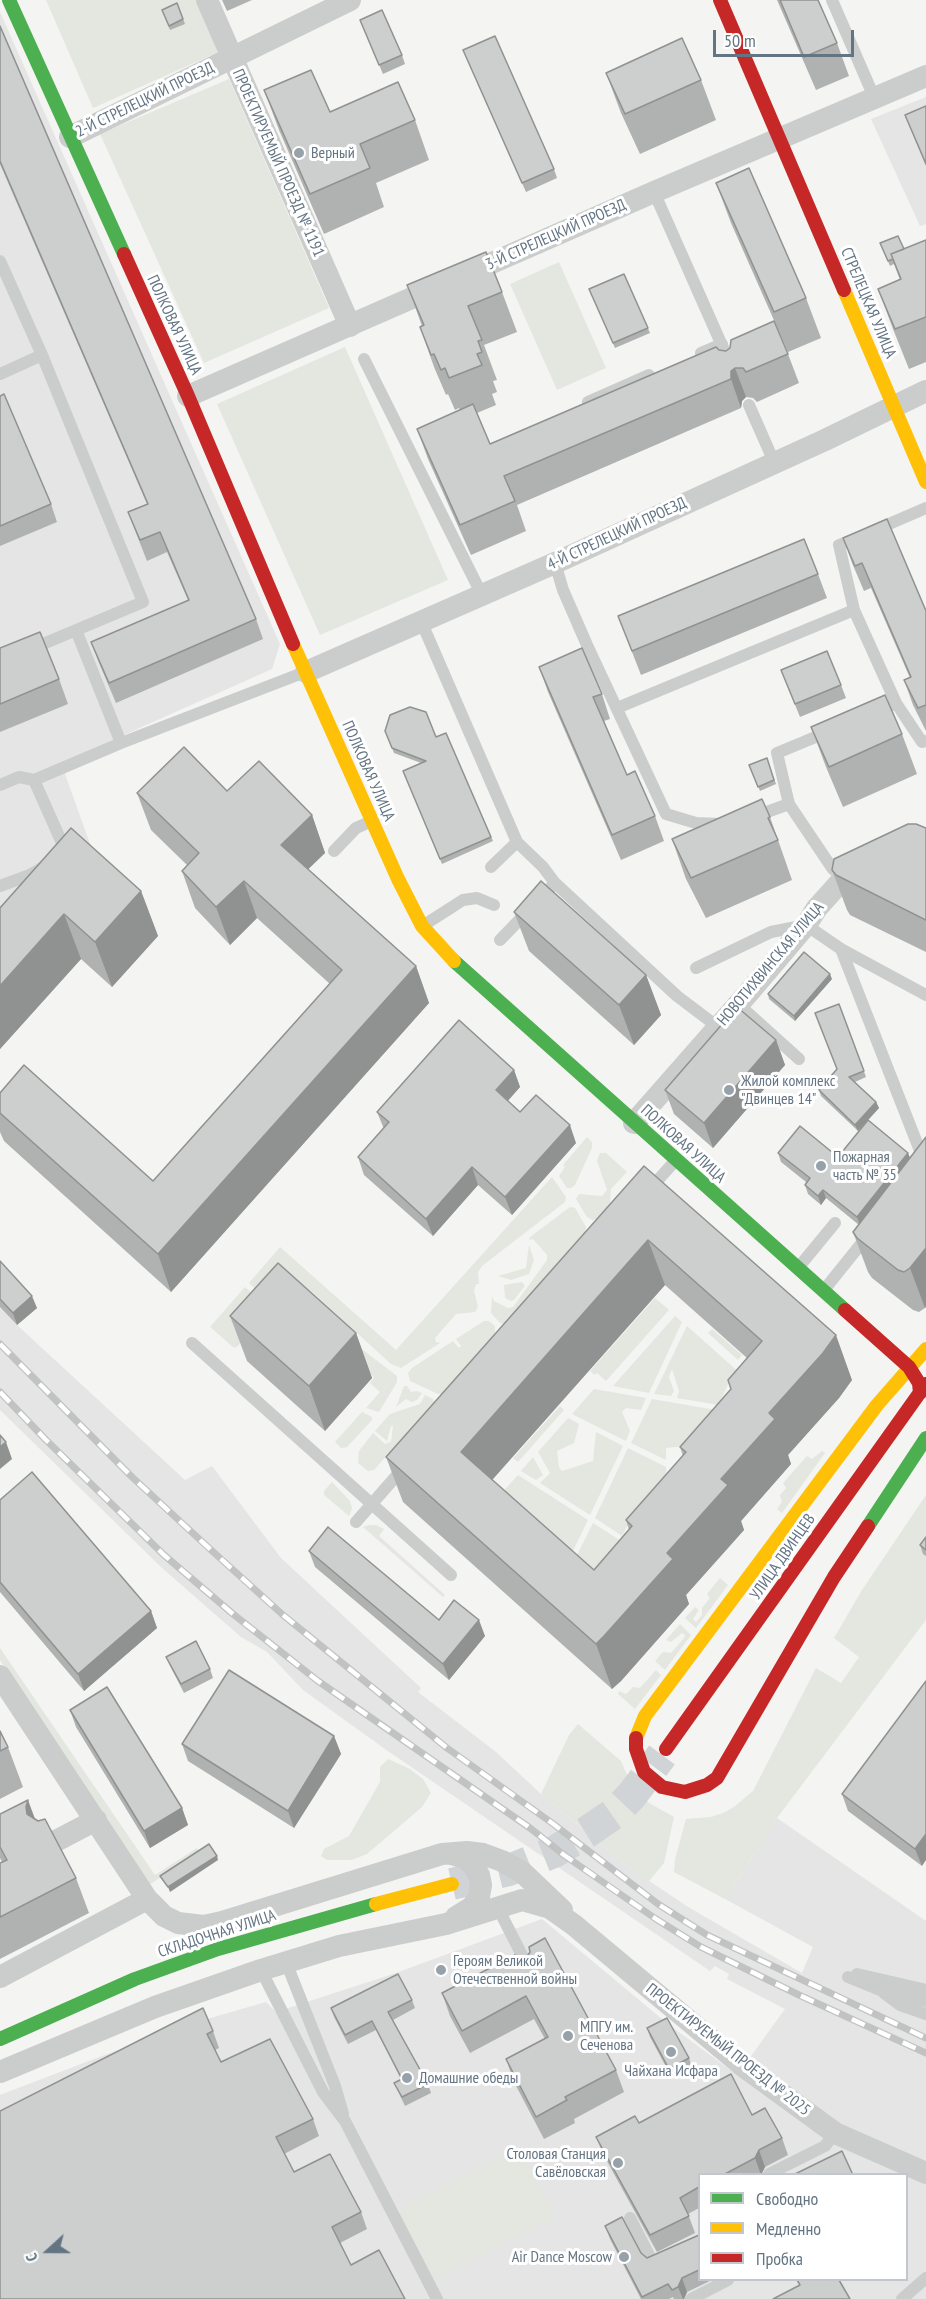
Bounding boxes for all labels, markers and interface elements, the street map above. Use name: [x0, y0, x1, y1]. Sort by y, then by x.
scale bar: [716, 18, 857, 56]
text: 50 m: [724, 29, 756, 52]
street label: 2-Й СТРЕЛЕЦКИЙ ПРОЕЗД: [73, 58, 217, 142]
street label: ПРОЕКТИРУЕМЫЙ ПРОЕЗД № 1191: [228, 66, 328, 260]
place label: Верный: [311, 143, 355, 163]
marker: Верный: [292, 146, 306, 160]
street label: 3-Й СТРЕЛЕЦКИЙ ПРОЕЗД: [483, 195, 629, 275]
street label: СТРЕЛЕЦКАЯ УЛИЦА: [836, 245, 900, 361]
street label: ПОЛКОВАЯ УЛИЦА: [143, 272, 205, 378]
street label: 4-Й СТРЕЛЕЦКИЙ ПРОЕЗД: [544, 493, 690, 575]
street label: ПОЛКОВАЯ УЛИЦА: [337, 718, 399, 824]
street label: НОВОТИХВИНСКАЯ УЛИЦА: [714, 898, 828, 1030]
place label: Жилой комплекс "Двинцев 14": [741, 1071, 835, 1109]
marker: Жилой комплекс "Двинцев 14": [722, 1083, 736, 1097]
street label: ПОЛКОВАЯ УЛИЦА: [637, 1101, 729, 1187]
place label: Пожарная часть № 35: [833, 1147, 897, 1185]
marker: Пожарная часть № 35: [814, 1159, 828, 1173]
street label: УЛИЦА ДВИНЦЕВ: [746, 1510, 820, 1604]
street label: СКЛАДОЧНАЯ УЛИЦА: [156, 1906, 278, 1962]
place label: Героям Великой Отечественной войны: [453, 1951, 577, 1989]
marker: Героям Великой Отечественной войны: [434, 1963, 448, 1977]
street label: ПРОЕКТИРУЕМЫЙ ПРОЕЗД № 2025: [642, 1980, 814, 2120]
place label: МПГУ им. Сеченова: [580, 2017, 633, 2055]
marker: МПГУ им. Сеченова: [561, 2029, 575, 2043]
marker: Чайхана Исфара: [664, 2045, 678, 2059]
place label: Чайхана Исфара: [624, 2061, 718, 2081]
place label: Домашние обеды: [419, 2068, 518, 2088]
marker: Домашние обеды: [400, 2071, 414, 2085]
place label: Столовая Станция Савёловская: [507, 2144, 606, 2182]
marker: Столовая Станция Савёловская: [611, 2156, 625, 2170]
legend: [698, 2173, 908, 2281]
text: Свободно: [756, 2187, 818, 2210]
text: Медленно: [756, 2217, 821, 2240]
north arrow: [18, 2221, 78, 2281]
place label: Air Dance Moscow: [512, 2247, 612, 2267]
text: Пробка: [756, 2247, 803, 2270]
text: С: [21, 2250, 42, 2264]
marker: Air Dance Moscow: [617, 2250, 631, 2264]

